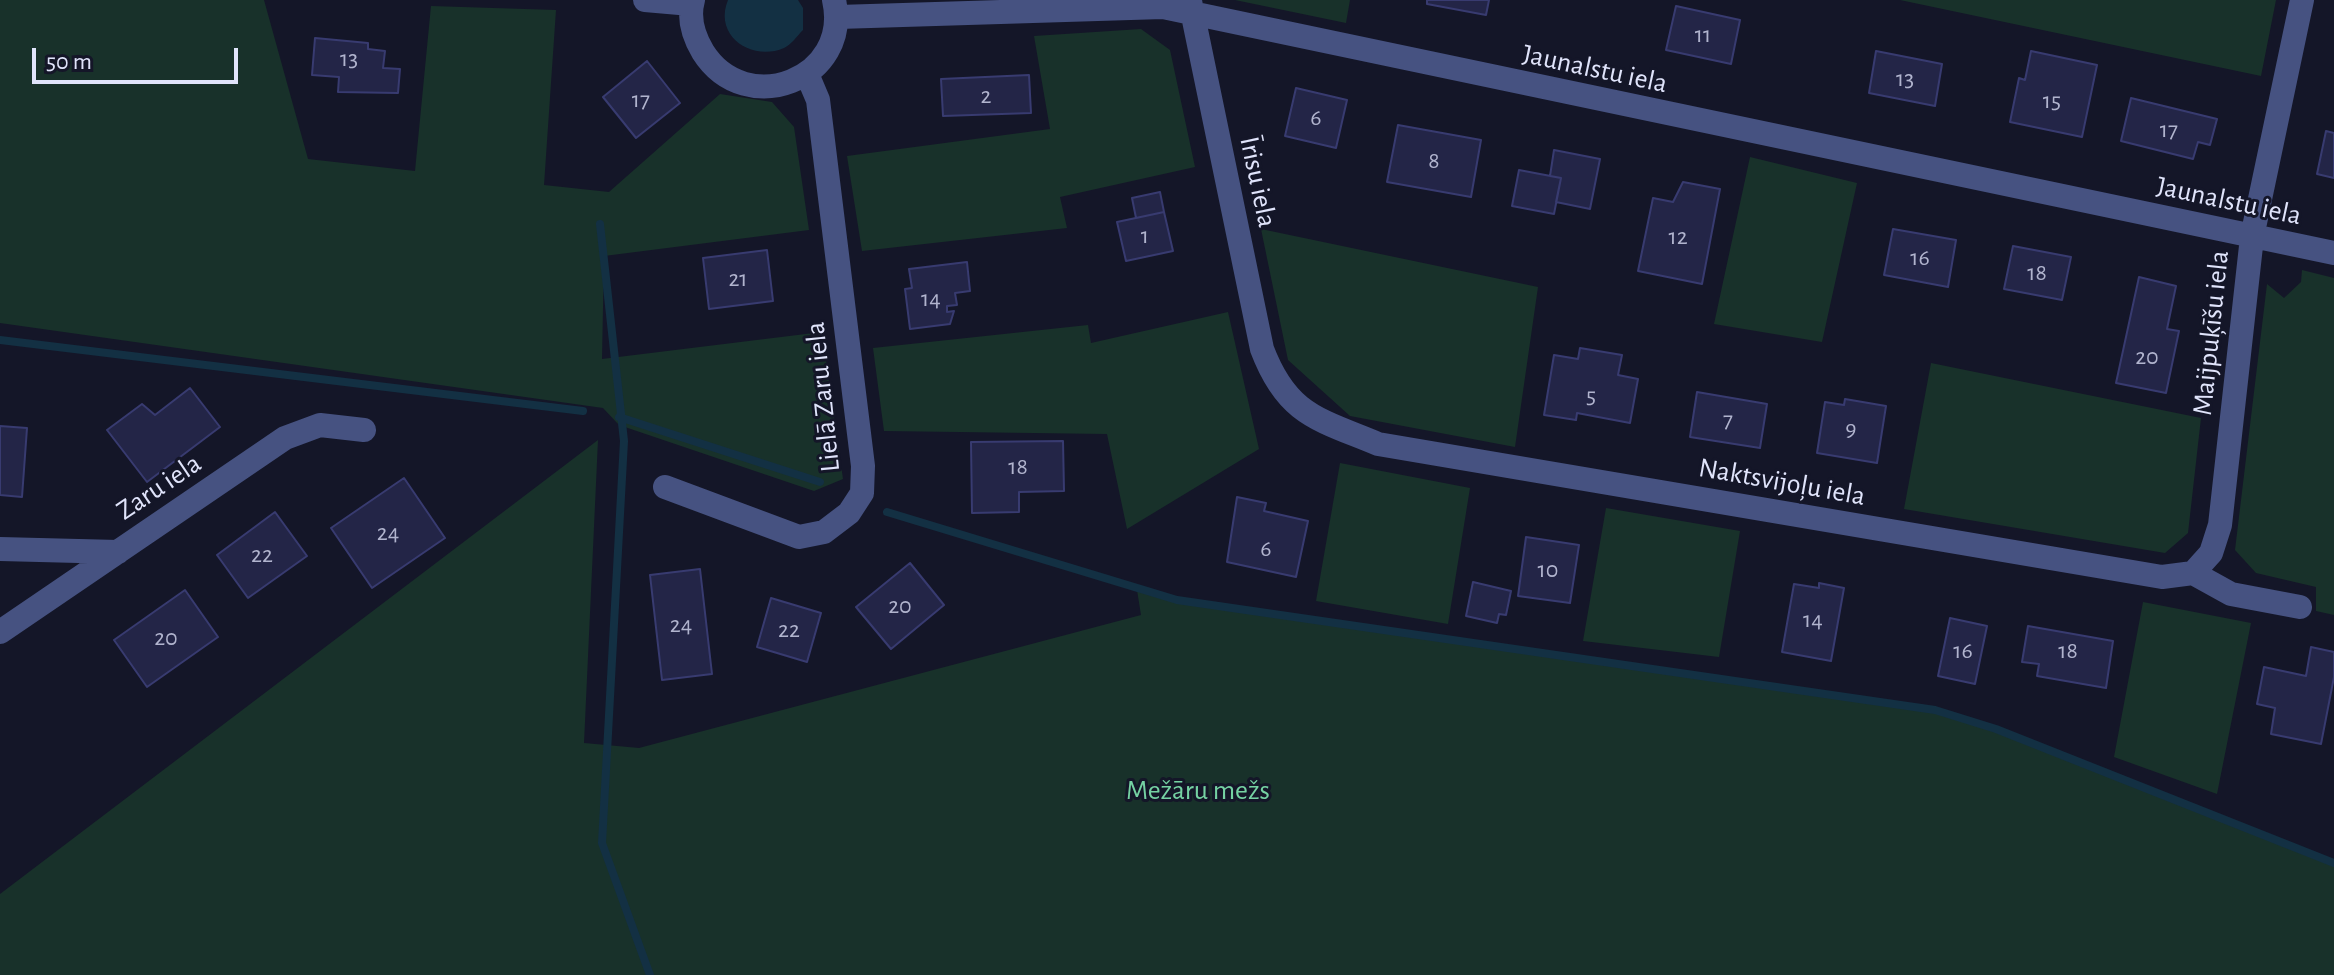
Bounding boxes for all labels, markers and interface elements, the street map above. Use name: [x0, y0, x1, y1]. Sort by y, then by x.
house number: 11: [1695, 21, 1711, 49]
scale bar: [36, 32, 242, 82]
street label: Jaunalstu iela: [1520, 37, 1670, 101]
house number: 13: [340, 45, 358, 73]
text: 50 m: [46, 50, 92, 74]
house number: 13: [1896, 65, 1914, 93]
house number: 2: [981, 82, 991, 110]
house number: 17: [632, 86, 650, 114]
house number: 15: [2043, 87, 2061, 115]
house number: 6: [1310, 104, 1322, 132]
house number: 17: [2160, 116, 2178, 144]
street label: Īrisu iela: [1232, 134, 1284, 230]
house number: 8: [1428, 147, 1440, 175]
street label: Jaunalstu iela: [2154, 169, 2304, 233]
house number: 1: [1141, 222, 1149, 250]
house number: 12: [1668, 223, 1688, 251]
house number: 16: [1910, 244, 1930, 272]
street label: Maijpuķīšu iela: [2186, 249, 2236, 417]
house number: 18: [2027, 259, 2047, 287]
house number: 21: [728, 265, 748, 293]
house number: 14: [921, 285, 941, 313]
street label: Lielā Zaru iela: [798, 320, 848, 474]
house number: 20: [2135, 343, 2159, 371]
house number: 5: [1586, 382, 1596, 410]
house number: 7: [1723, 406, 1733, 434]
house number: 9: [1845, 415, 1857, 443]
street label: Zaru iela: [110, 447, 208, 527]
street label: Naktsvijoļu iela: [1696, 451, 1868, 513]
house number: 18: [1008, 453, 1028, 481]
house number: 24: [377, 519, 399, 547]
house number: 6: [1260, 535, 1272, 563]
house number: 22: [251, 541, 273, 569]
house number: 10: [1538, 556, 1558, 584]
house number: 20: [888, 592, 912, 620]
house number: 14: [1803, 606, 1823, 634]
house number: 24: [670, 611, 692, 639]
house number: 22: [778, 616, 800, 644]
house number: 20: [154, 624, 178, 652]
house number: 16: [1953, 637, 1973, 665]
house number: 18: [2058, 637, 2078, 665]
park label: Mežāru mežs: [1126, 774, 1270, 808]

